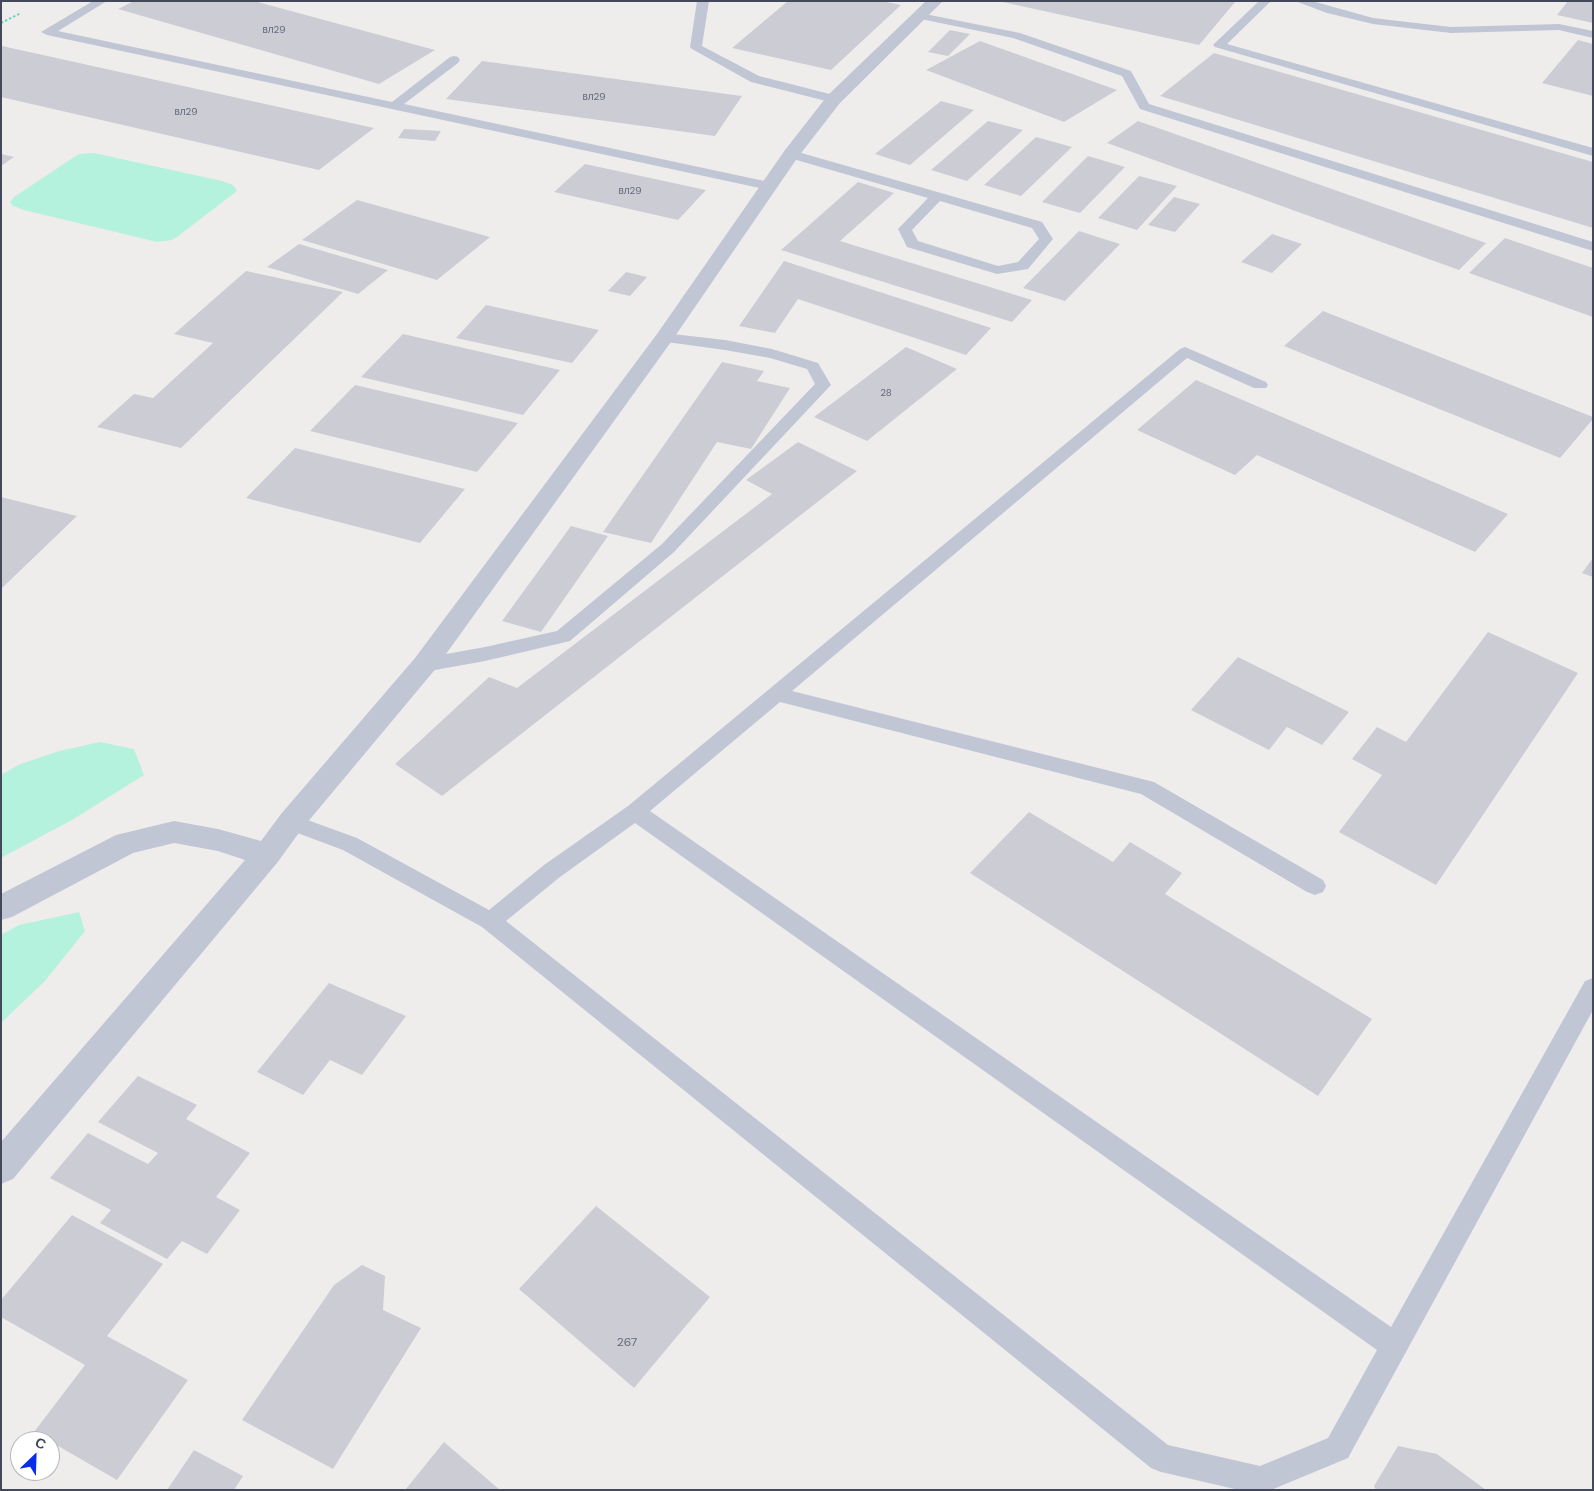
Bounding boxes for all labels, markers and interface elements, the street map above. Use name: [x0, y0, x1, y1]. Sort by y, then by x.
house number: вл29: [263, 24, 285, 36]
house number: вл29: [583, 91, 605, 103]
house number: вл29: [175, 106, 197, 118]
house number: вл29: [619, 185, 641, 197]
house number: 28: [880, 387, 892, 399]
house number: 267: [617, 1336, 637, 1350]
north arrow: [10, 1431, 60, 1481]
text: С: [32, 1433, 49, 1453]

